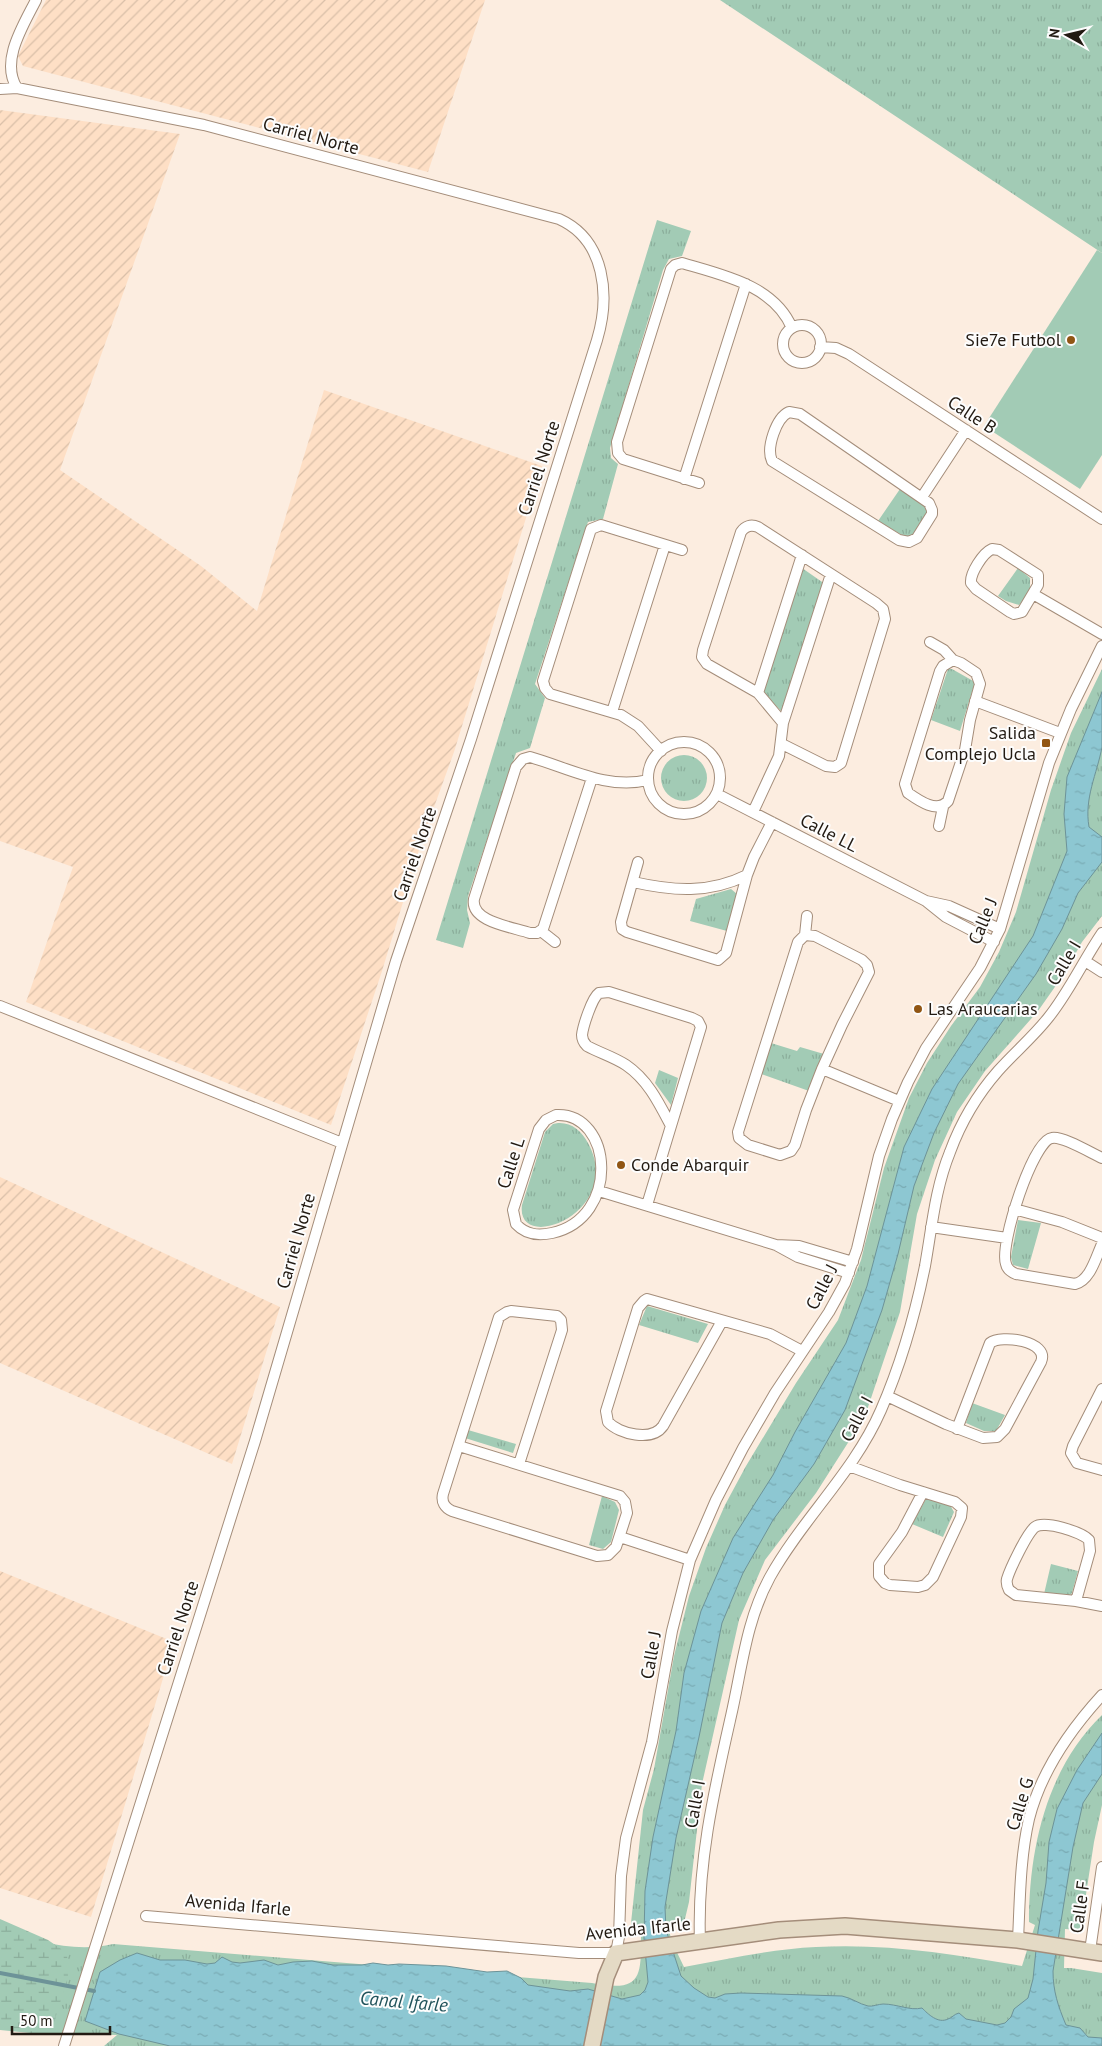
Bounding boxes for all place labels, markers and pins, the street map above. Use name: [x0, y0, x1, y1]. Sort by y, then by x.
place label: Sie7e Futbol: [965, 328, 1062, 351]
marker: Sie7e Futbol: [1065, 334, 1077, 346]
place label: Salida Complejo Ucla: [925, 721, 1036, 765]
marker: Salida Complejo Ucla: [1040, 737, 1052, 749]
place label: Las Araucarias: [928, 997, 1037, 1020]
marker: Las Araucarias: [912, 1003, 924, 1015]
place label: Conde Abarquir: [631, 1153, 749, 1176]
marker: Conde Abarquir: [615, 1159, 627, 1171]

